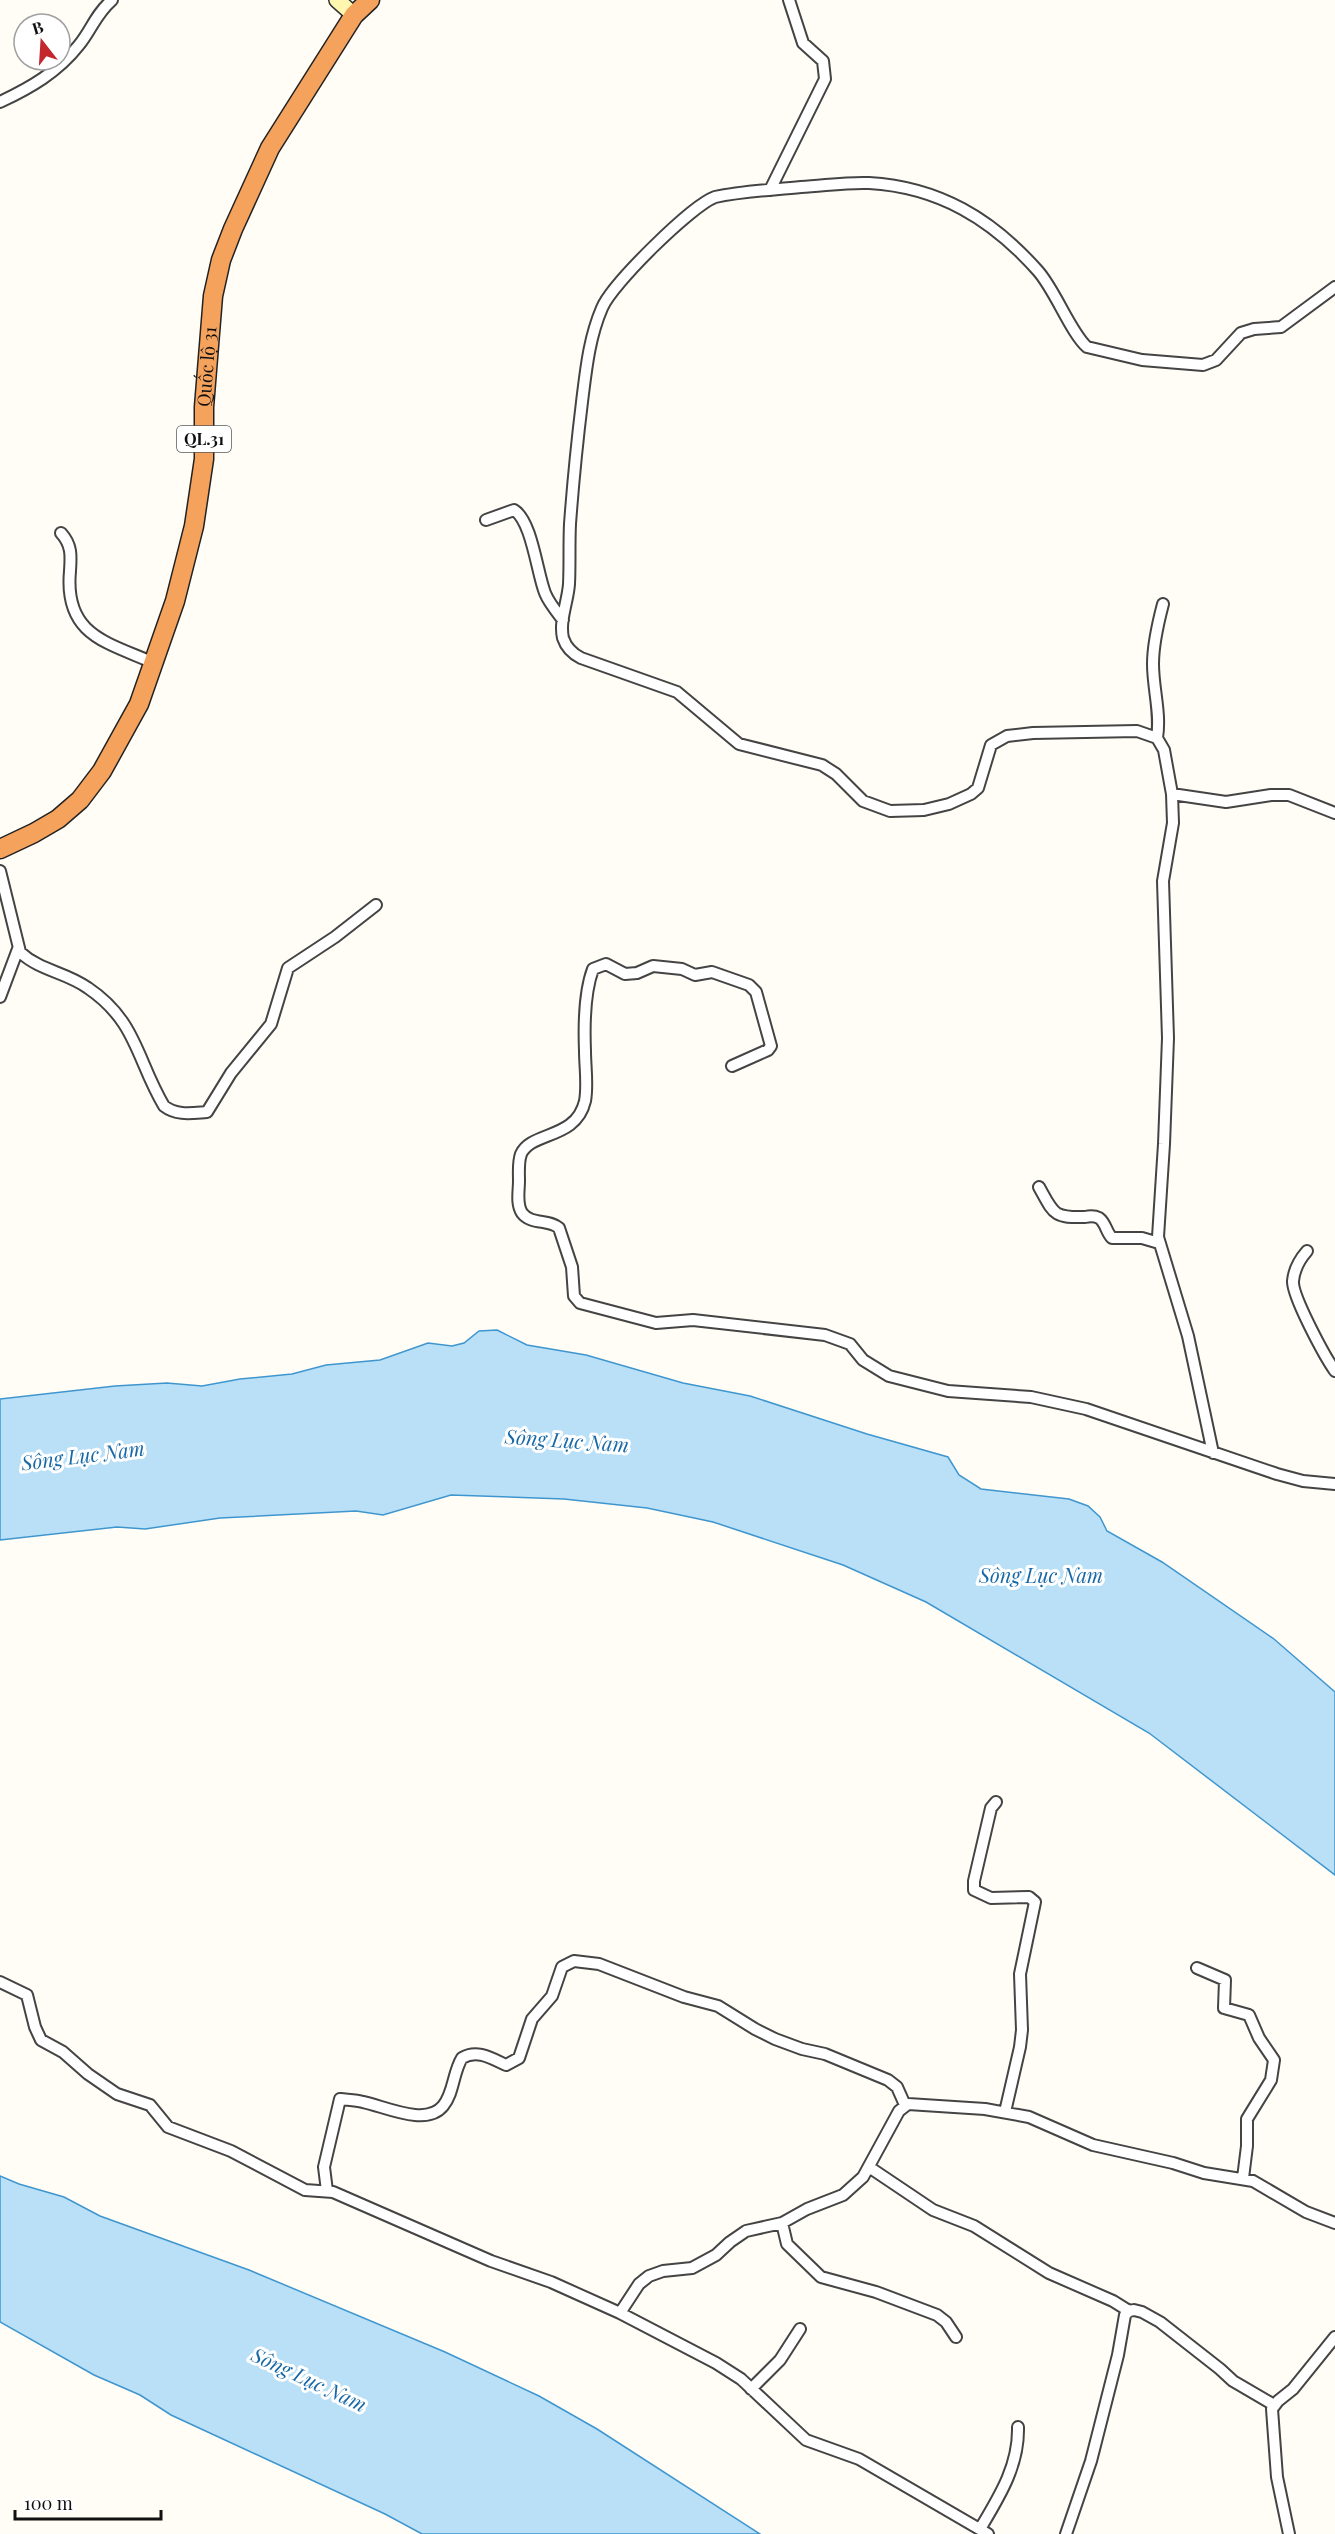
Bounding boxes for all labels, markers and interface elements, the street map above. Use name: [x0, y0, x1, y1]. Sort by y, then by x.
north arrow: [12, 12, 72, 72]
text: B: [29, 15, 46, 39]
street label: Quốc lộ 31: [191, 325, 222, 408]
road number: QL.31: [177, 426, 231, 452]
water label: Sông Lục Nam: [503, 1422, 630, 1457]
water label: Sông Lục Nam: [19, 1434, 146, 1476]
water label: Sông Lục Nam: [978, 1561, 1103, 1588]
water label: Sông Lục Nam: [247, 2340, 372, 2417]
scale bar: [15, 2483, 160, 2521]
text: 100 m: [24, 2491, 73, 2515]

